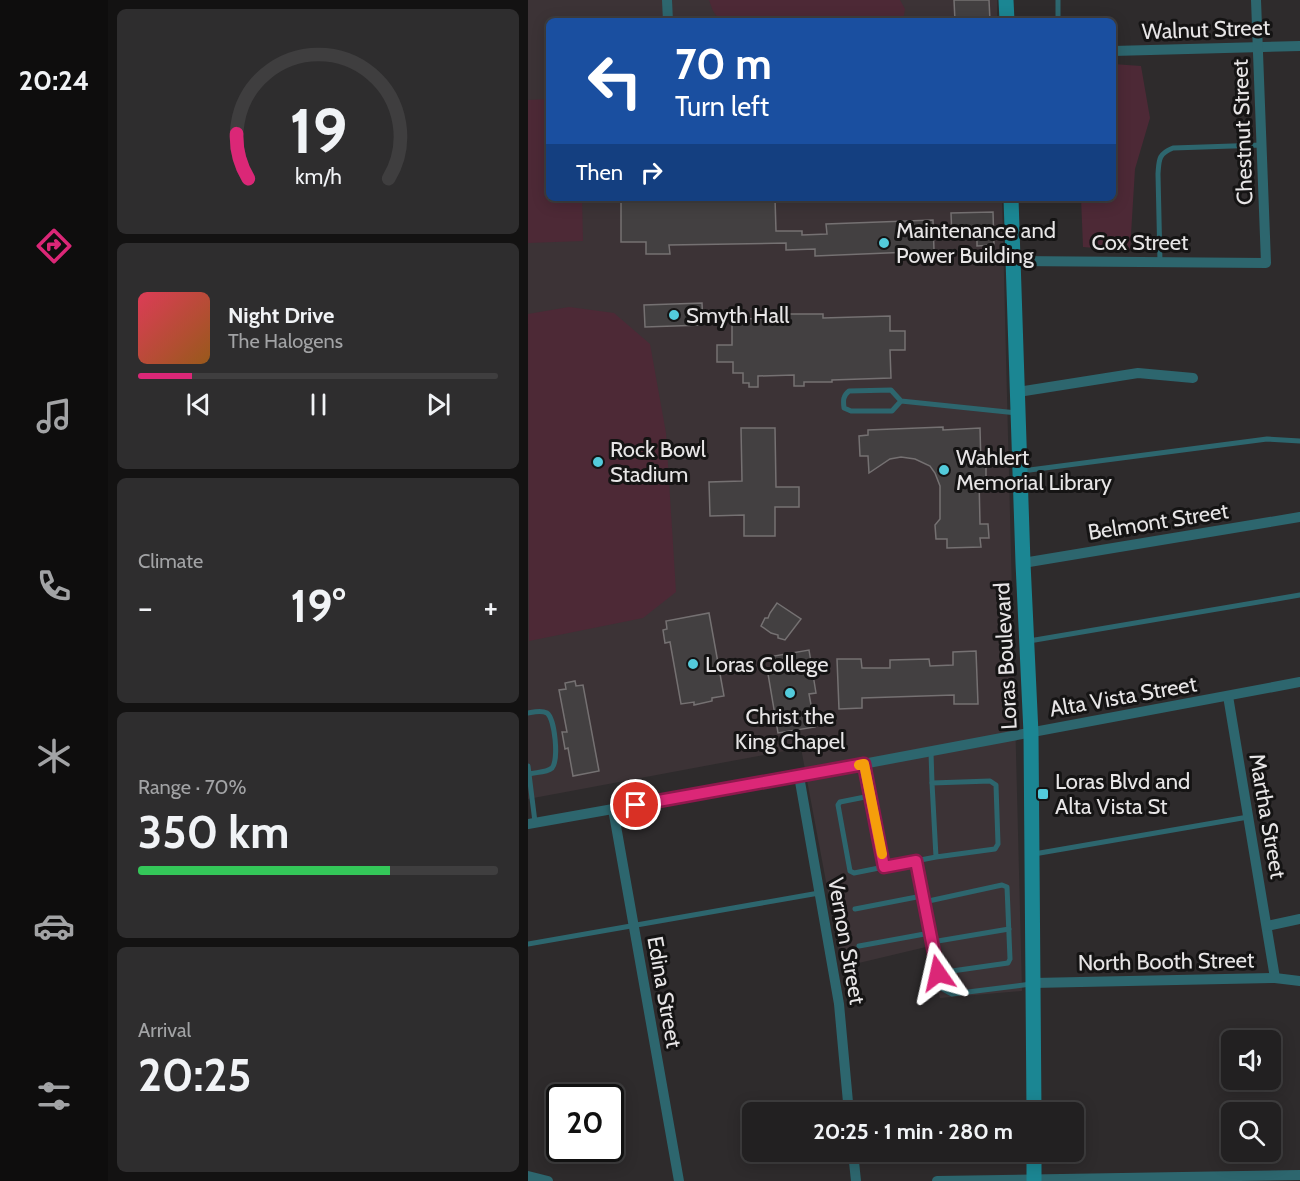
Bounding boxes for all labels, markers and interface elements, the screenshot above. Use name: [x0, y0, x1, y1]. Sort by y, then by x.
street label: Walnut Street: [1141, 14, 1271, 45]
text: 70 m: [675, 38, 772, 90]
icon: left: [576, 42, 654, 120]
street label: Chestnut Street: [1226, 58, 1259, 205]
text: 20:24: [19, 64, 89, 97]
text: Turn left: [675, 90, 769, 123]
text: 19: [289, 93, 347, 169]
icon: right: [635, 156, 668, 189]
text: Then: [576, 159, 623, 186]
text: km/h: [295, 163, 341, 189]
place label: Maintenance and Power Building: [896, 217, 1056, 269]
icon: directions: [33, 225, 75, 267]
street label: Cox Street: [1092, 229, 1189, 256]
marker: Maintenance and Power Building: [877, 236, 891, 250]
text: Night Drive: [228, 302, 334, 329]
place label: Smyth Hall: [686, 302, 790, 329]
marker: Smyth Hall: [667, 308, 681, 322]
text: The Halogens: [228, 329, 343, 353]
icon: previous: [182, 388, 215, 421]
icon: pause: [302, 388, 335, 421]
icon: next: [422, 388, 455, 421]
icon: music: [33, 395, 75, 437]
place label: Rock Bowl Stadium: [610, 436, 707, 488]
place label: Wahlert Memorial Library: [956, 444, 1112, 496]
marker: Rock Bowl Stadium: [591, 455, 605, 469]
marker: Wahlert Memorial Library: [937, 463, 951, 477]
street label: Belmont Street: [1086, 497, 1231, 546]
text: Climate: [138, 549, 203, 573]
icon: phone: [33, 565, 75, 607]
text: 19°: [291, 579, 345, 633]
street label: Loras Boulevard: [988, 582, 1023, 730]
text: −: [138, 587, 153, 627]
text: +: [483, 587, 498, 627]
place label: Loras College: [705, 651, 828, 678]
marker: Loras College: [686, 657, 700, 671]
street label: Alta Vista Street: [1047, 670, 1199, 723]
marker: Christ the King Chapel: [783, 686, 797, 700]
place label: Christ the King Chapel: [735, 703, 846, 755]
icon: climate: [33, 735, 75, 777]
street label: Martha Street: [1243, 751, 1292, 881]
place label: Loras Blvd and Alta Vista St: [1055, 768, 1190, 820]
text: Range · 70%: [138, 775, 247, 799]
pin: [610, 779, 661, 830]
marker: Loras Blvd and Alta Vista St: [1036, 787, 1050, 801]
icon: arrive: [619, 788, 652, 821]
text: 350 km: [138, 805, 289, 859]
street label: Vernon Street: [822, 875, 871, 1007]
icon: car: [33, 905, 75, 947]
street label: Edina Street: [641, 934, 688, 1051]
position arrow: [906, 941, 970, 1005]
street label: North Booth Street: [1078, 946, 1255, 977]
text: Arrival: [138, 1018, 191, 1042]
map controls: [1221, 1030, 1281, 1162]
button: sound: [1221, 1030, 1281, 1090]
text: 20:25: [138, 1048, 252, 1102]
icon: filters: [33, 1075, 75, 1117]
speed limit sign: 20: [546, 1084, 624, 1162]
button: search: [1221, 1102, 1281, 1162]
text: 20:25 · 1 min · 280 m: [813, 1118, 1013, 1145]

